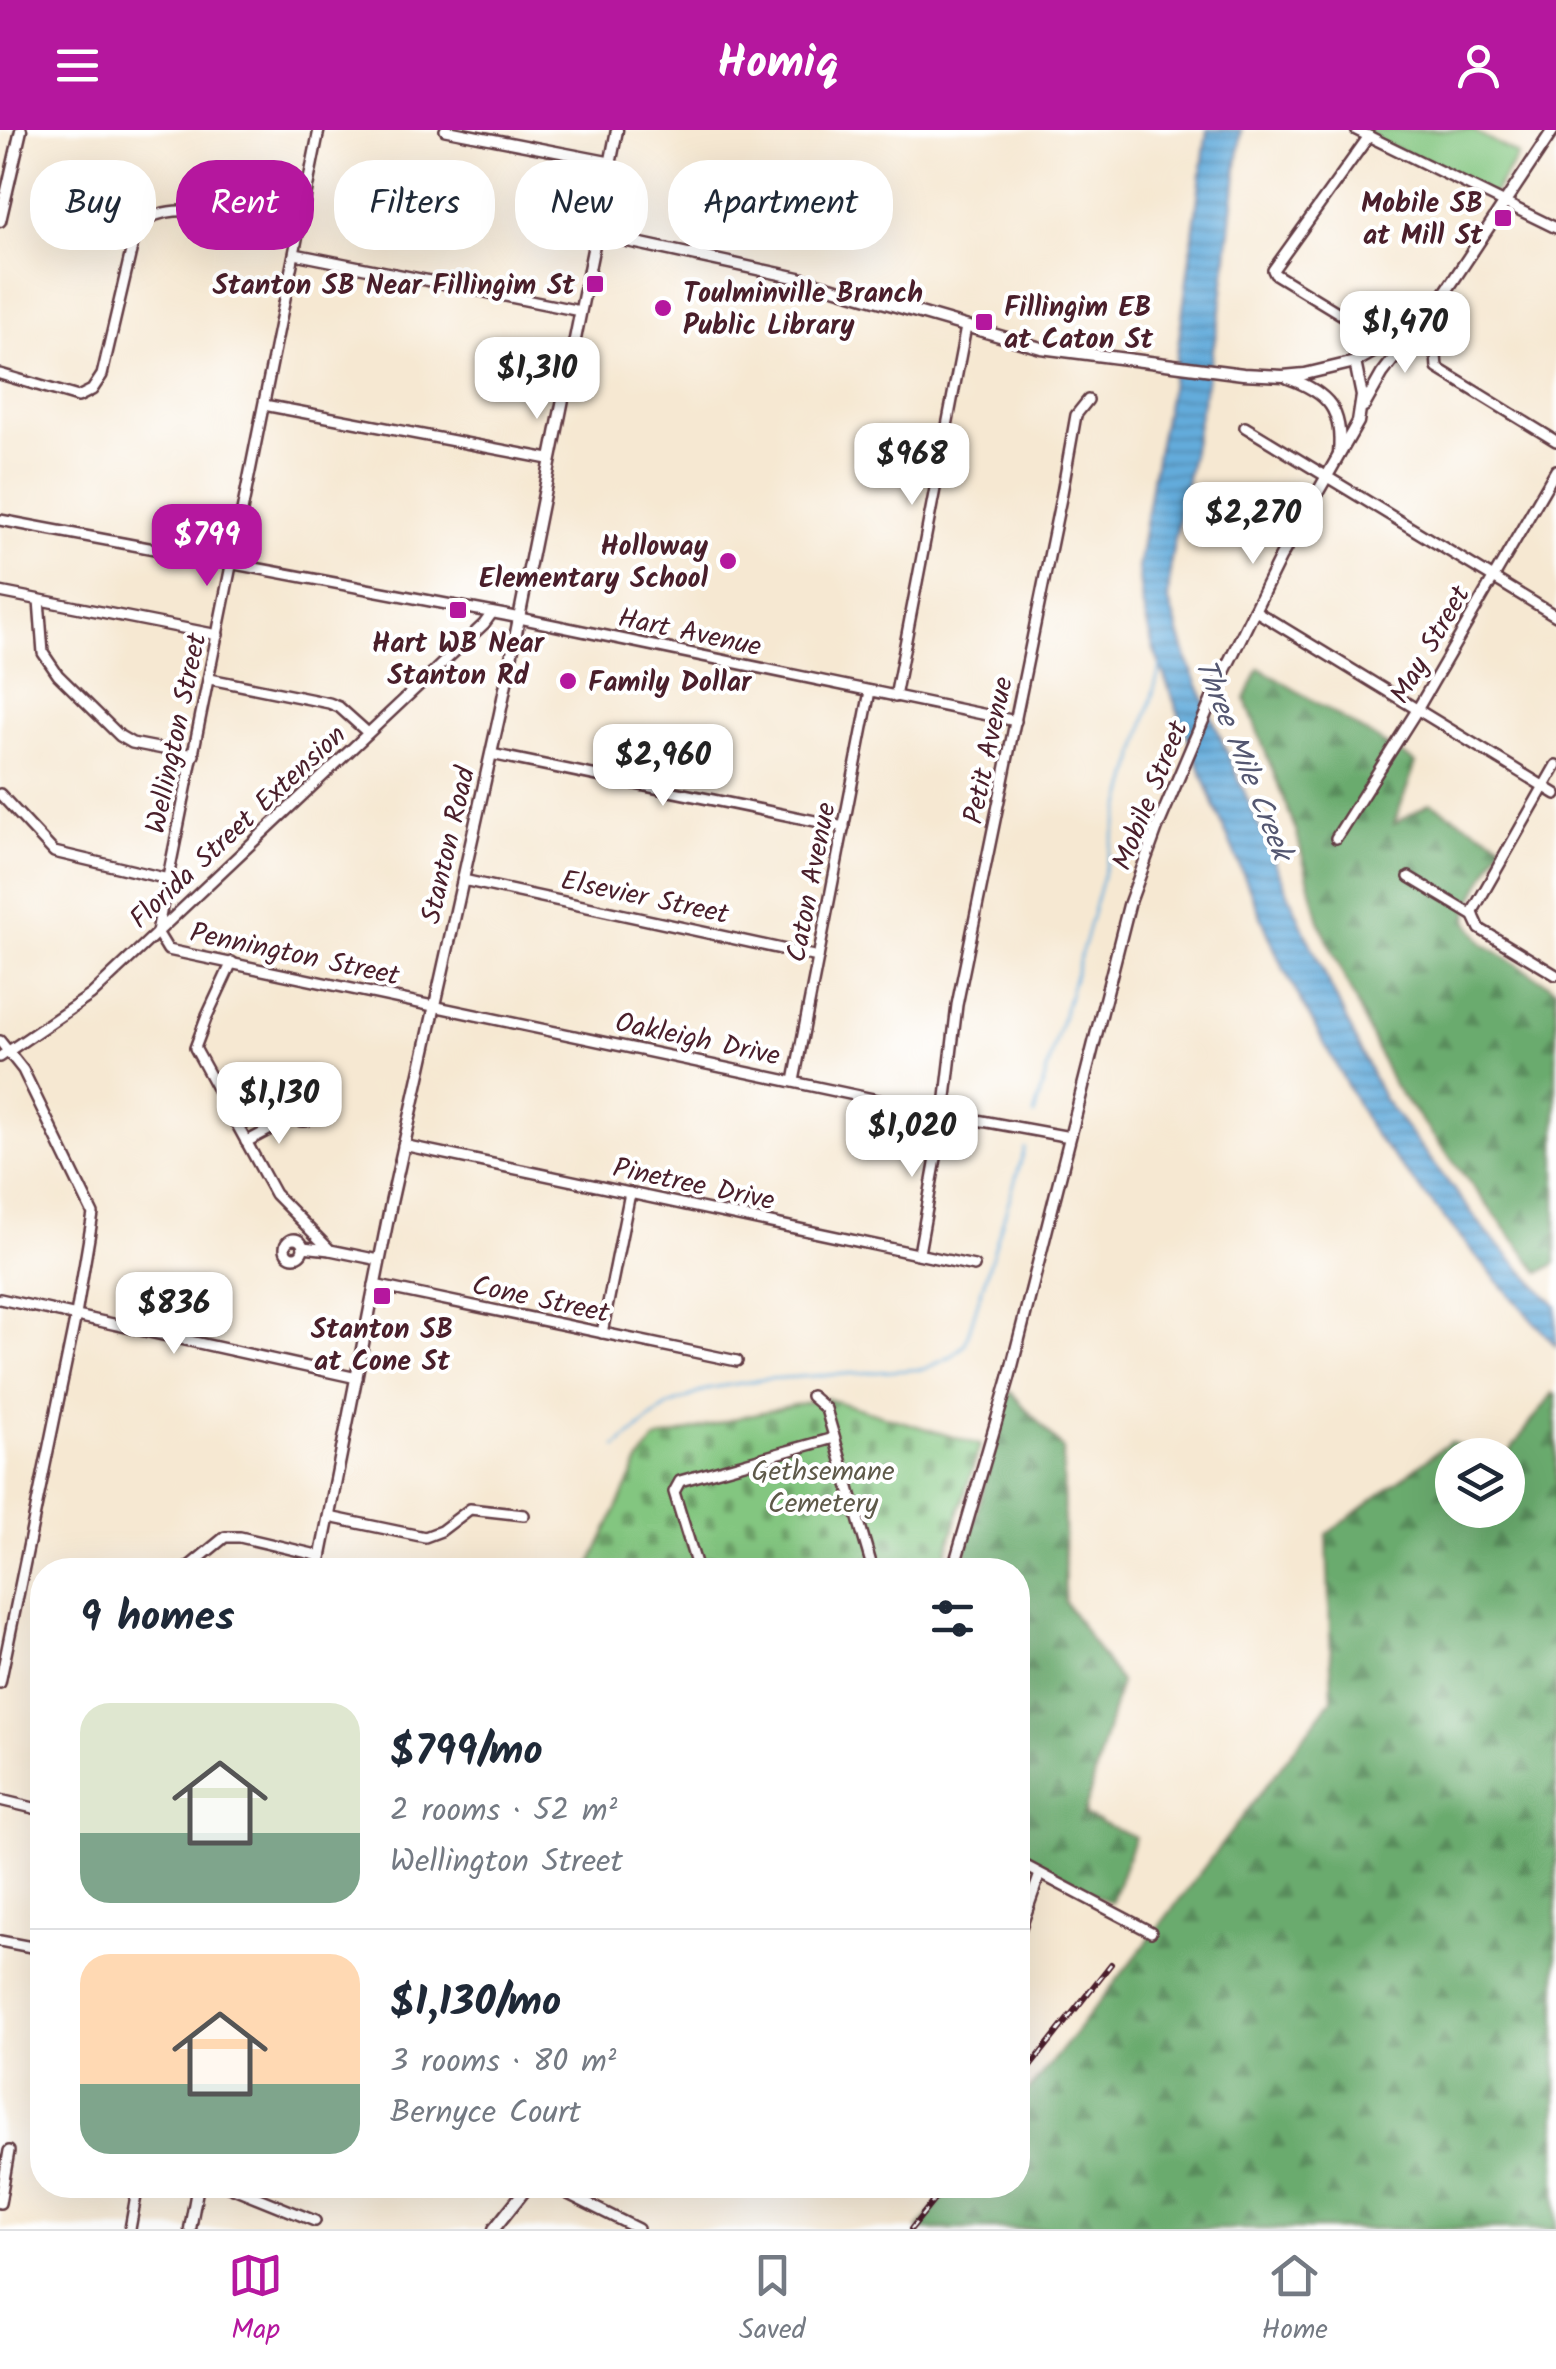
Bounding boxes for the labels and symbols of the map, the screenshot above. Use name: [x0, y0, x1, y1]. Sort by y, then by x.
place label: Mobile SB at Mill St: [1361, 182, 1483, 259]
marker: Mobile SB at Mill St: [1492, 207, 1514, 229]
place label: Stanton SB Near Fillingim St: [213, 264, 575, 309]
place label: Toulminville Branch Public Library: [683, 272, 923, 349]
marker: Stanton SB Near Fillingim St: [584, 273, 606, 295]
place label: Fillingim EB at Caton St: [1004, 286, 1153, 363]
pin: $1,470: [1324, 291, 1486, 376]
marker: Toulminville Branch Public Library: [652, 297, 674, 319]
marker: Fillingim EB at Caton St: [973, 311, 995, 333]
pin: $1,310: [456, 337, 618, 422]
pin: $968: [853, 423, 971, 508]
pin: $2,270: [1172, 482, 1334, 567]
pin: $799: [148, 504, 266, 589]
place label: Holloway Elementary School: [479, 525, 709, 602]
marker: Holloway Elementary School: [717, 550, 739, 572]
street label: May Street: [1379, 576, 1484, 713]
street label: Hart Avenue: [614, 596, 766, 671]
marker: Hart WB Near Stanton Rd: [447, 599, 469, 621]
place label: Hart WB Near Stanton Rd: [372, 622, 546, 699]
street label: Wellington Street: [134, 628, 221, 838]
water label: Three Mile Creek: [1180, 652, 1306, 871]
place label: Family Dollar: [588, 661, 753, 706]
marker: Family Dollar: [557, 670, 579, 692]
street label: Petit Avenue: [952, 672, 1027, 828]
street label: Mobile Street: [1101, 713, 1202, 878]
street label: Florida Street Extension: [120, 715, 358, 941]
pin: $2,960: [582, 724, 744, 809]
street label: Stanton Road: [410, 762, 490, 928]
street label: Caton Avenue: [775, 798, 850, 966]
street label: Elsevier Street: [556, 859, 734, 938]
street label: Pennington Street: [186, 911, 405, 1000]
street label: Oakleigh Drive: [611, 1001, 784, 1080]
pin: $1,130: [198, 1062, 360, 1147]
pin: $1,020: [831, 1095, 993, 1180]
street label: Pinetree Drive: [608, 1146, 779, 1225]
street label: Cone Street: [468, 1264, 614, 1337]
pin: $836: [115, 1272, 233, 1357]
marker: Stanton SB at Cone St: [371, 1285, 393, 1307]
place label: Stanton SB at Cone St: [311, 1308, 453, 1385]
park label: Gethsemane Cemetery: [751, 1450, 895, 1527]

